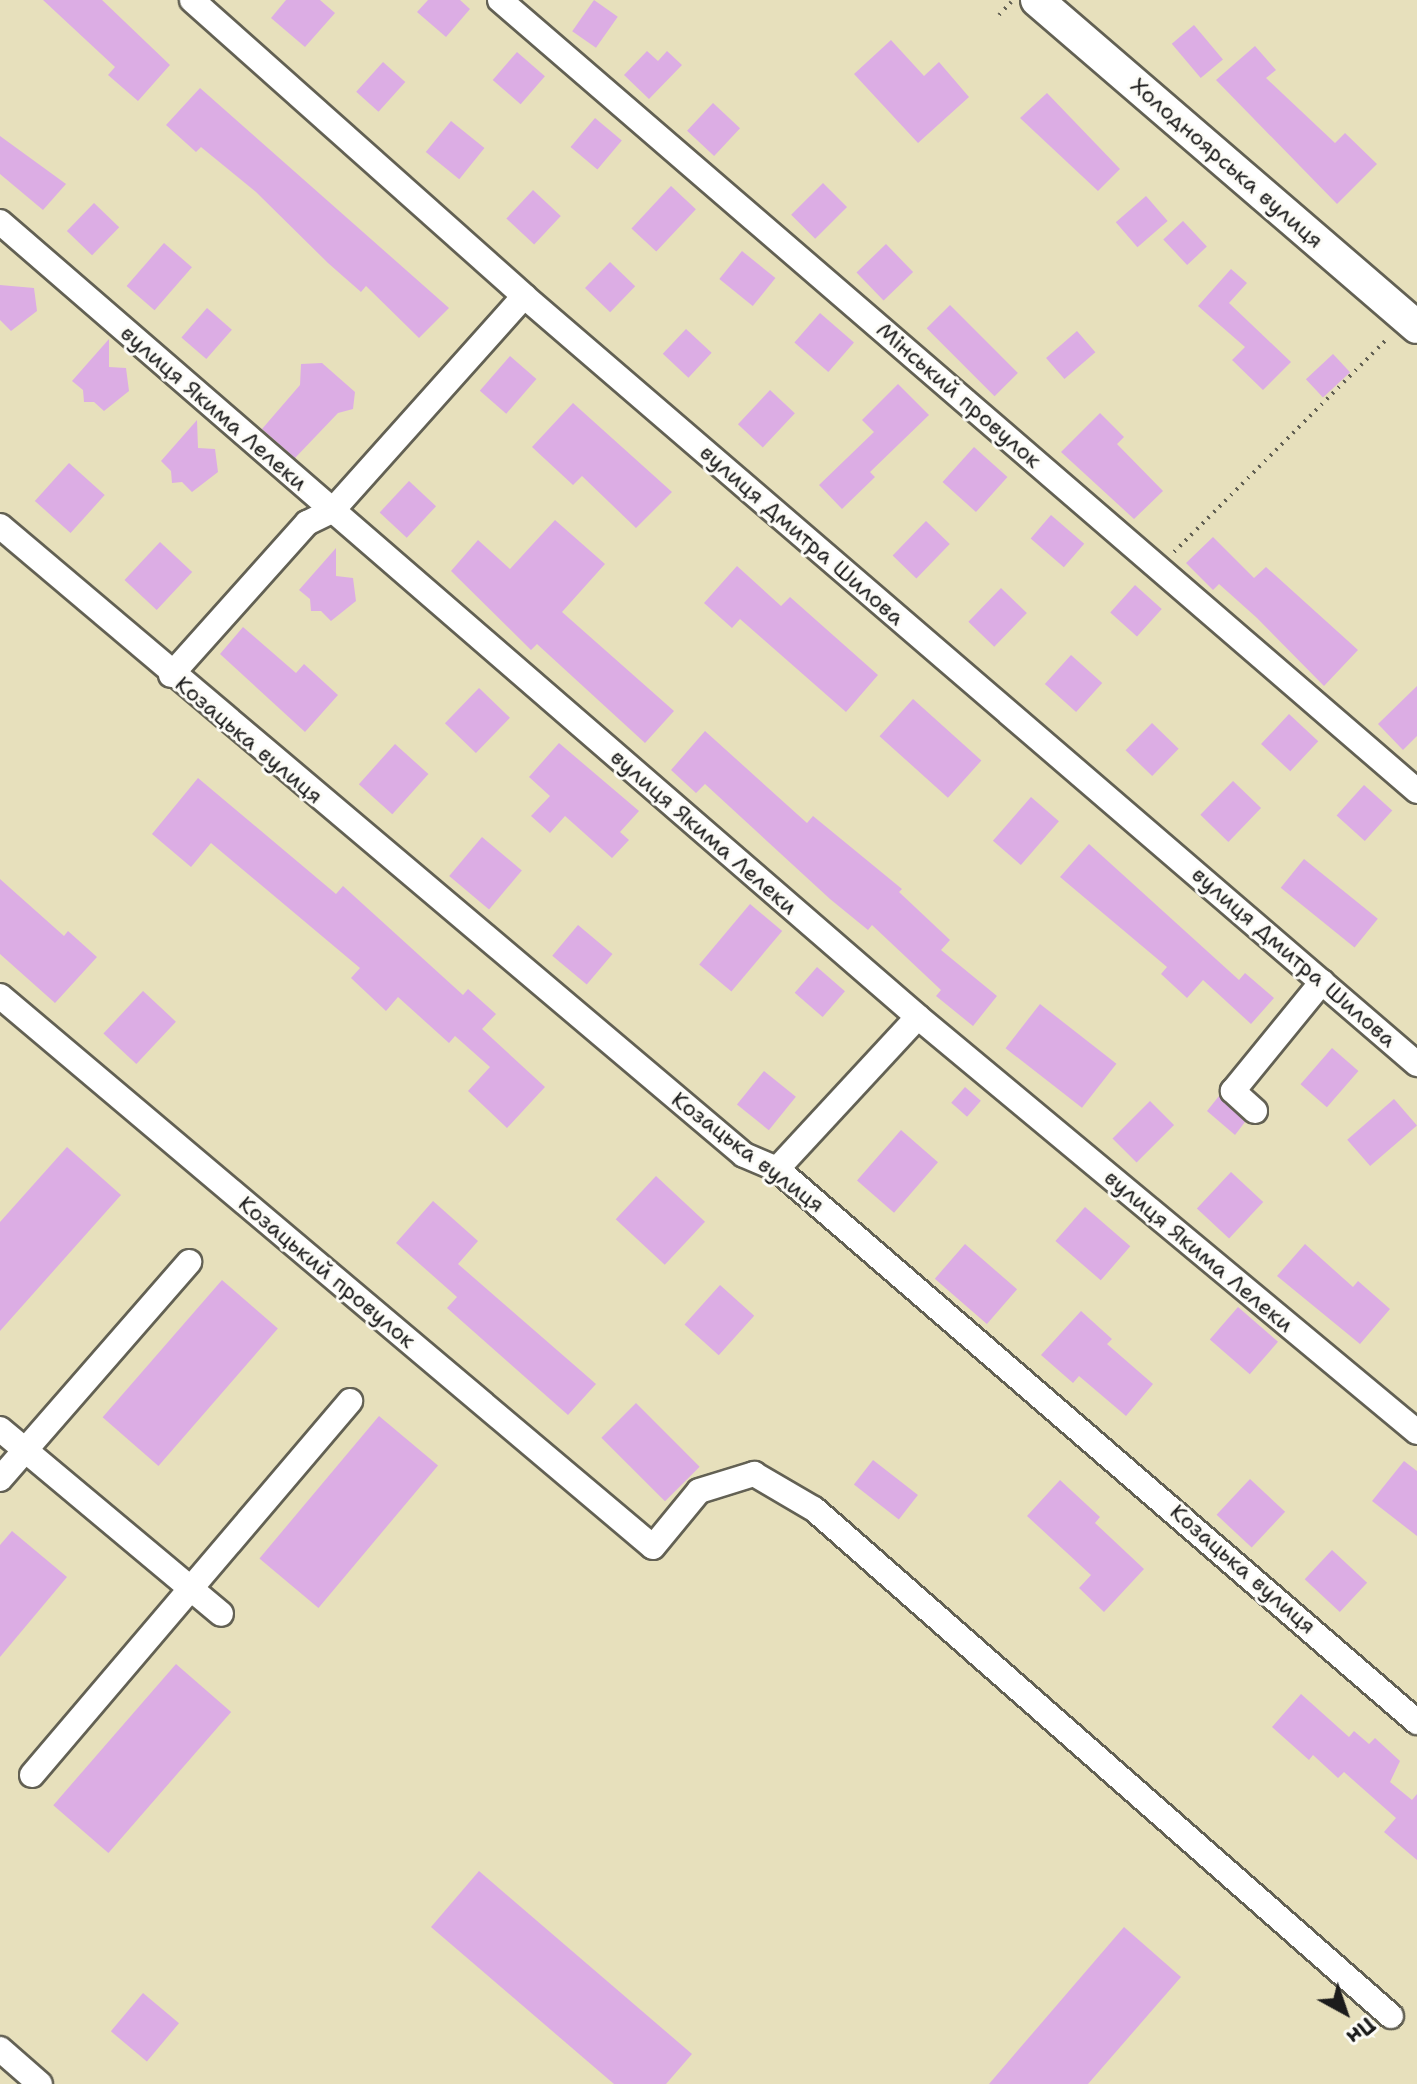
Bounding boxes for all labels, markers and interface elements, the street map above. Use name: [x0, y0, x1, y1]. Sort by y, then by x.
street label: Холодноярська вулиця: [1125, 72, 1329, 254]
street label: Мінський провулок: [871, 316, 1047, 474]
street label: вулиця Якима Лелеки: [115, 320, 313, 496]
street label: вулиця Дмитра Шилова: [695, 439, 909, 631]
street label: Козацька вулиця: [170, 671, 328, 809]
street label: вулиця Якима Лелеки: [605, 744, 803, 920]
street label: вулиця Дмитра Шилова: [1187, 861, 1401, 1053]
street label: Козацька вулиця: [666, 1086, 830, 1218]
street label: вулиця Якима Лелеки: [1099, 1164, 1299, 1338]
street label: Козацький провулок: [233, 1190, 421, 1354]
street label: Козацька вулиця: [1165, 1498, 1321, 1640]
north arrow: [1305, 1972, 1385, 2052]
text: Пн: [1340, 2010, 1381, 2051]

